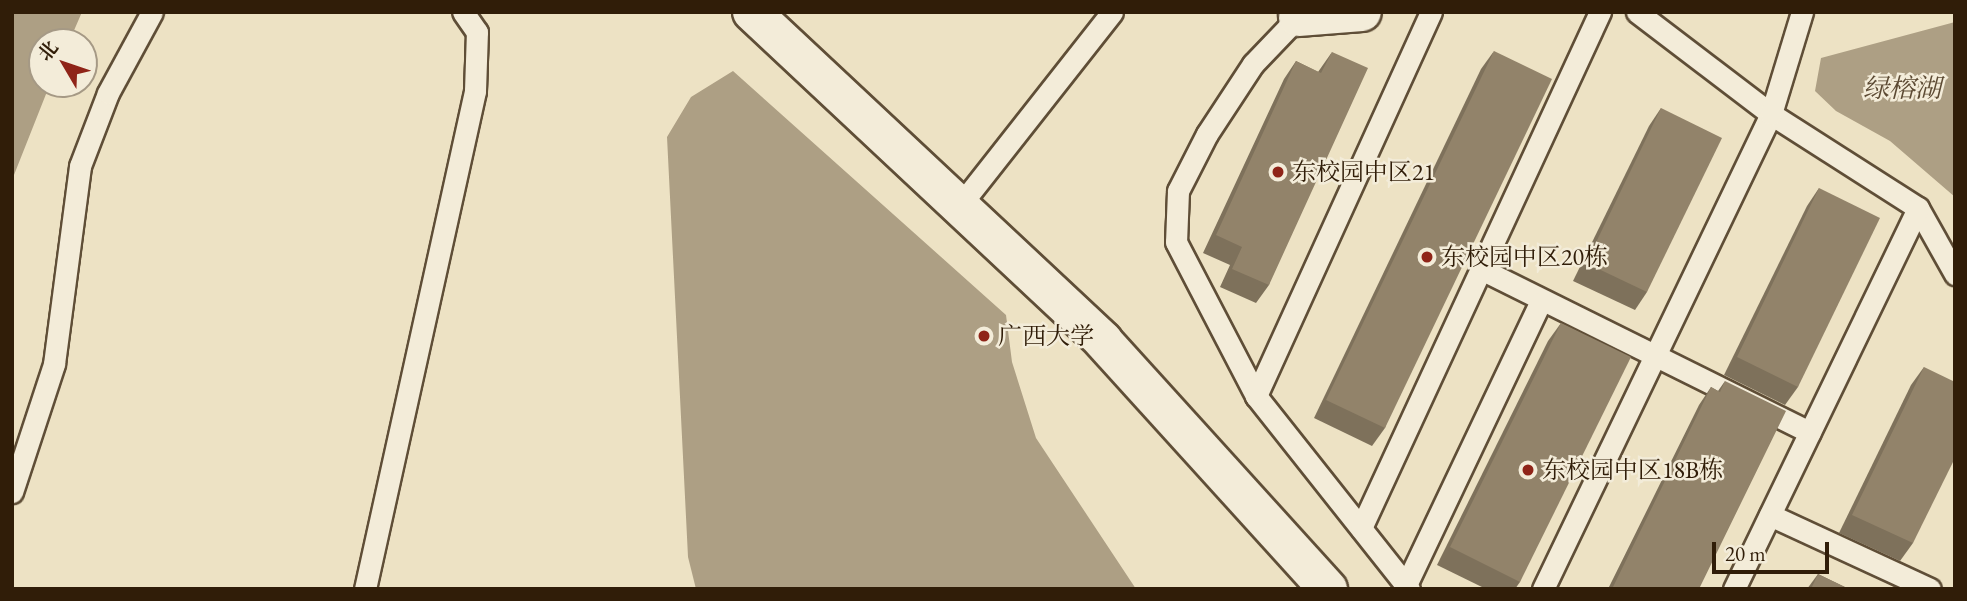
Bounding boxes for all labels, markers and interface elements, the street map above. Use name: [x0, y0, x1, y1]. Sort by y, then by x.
north arrow: [28, 28, 98, 98]
text: 北: [32, 35, 64, 66]
water label: 绿榕湖: [1863, 73, 1941, 105]
place label: 东校园中区21: [1292, 158, 1435, 186]
marker: 东校园中区21: [1270, 164, 1286, 180]
place label: 东校园中区20栋: [1441, 243, 1608, 271]
marker: 东校园中区20栋: [1419, 249, 1435, 265]
place label: 广西大学: [998, 322, 1094, 350]
marker: 广西大学: [976, 328, 992, 344]
place label: 东校园中区18B栋: [1542, 456, 1723, 484]
marker: 东校园中区18B栋: [1520, 462, 1536, 478]
scale bar: [1715, 528, 1832, 572]
text: 20 m: [1725, 540, 1766, 567]

